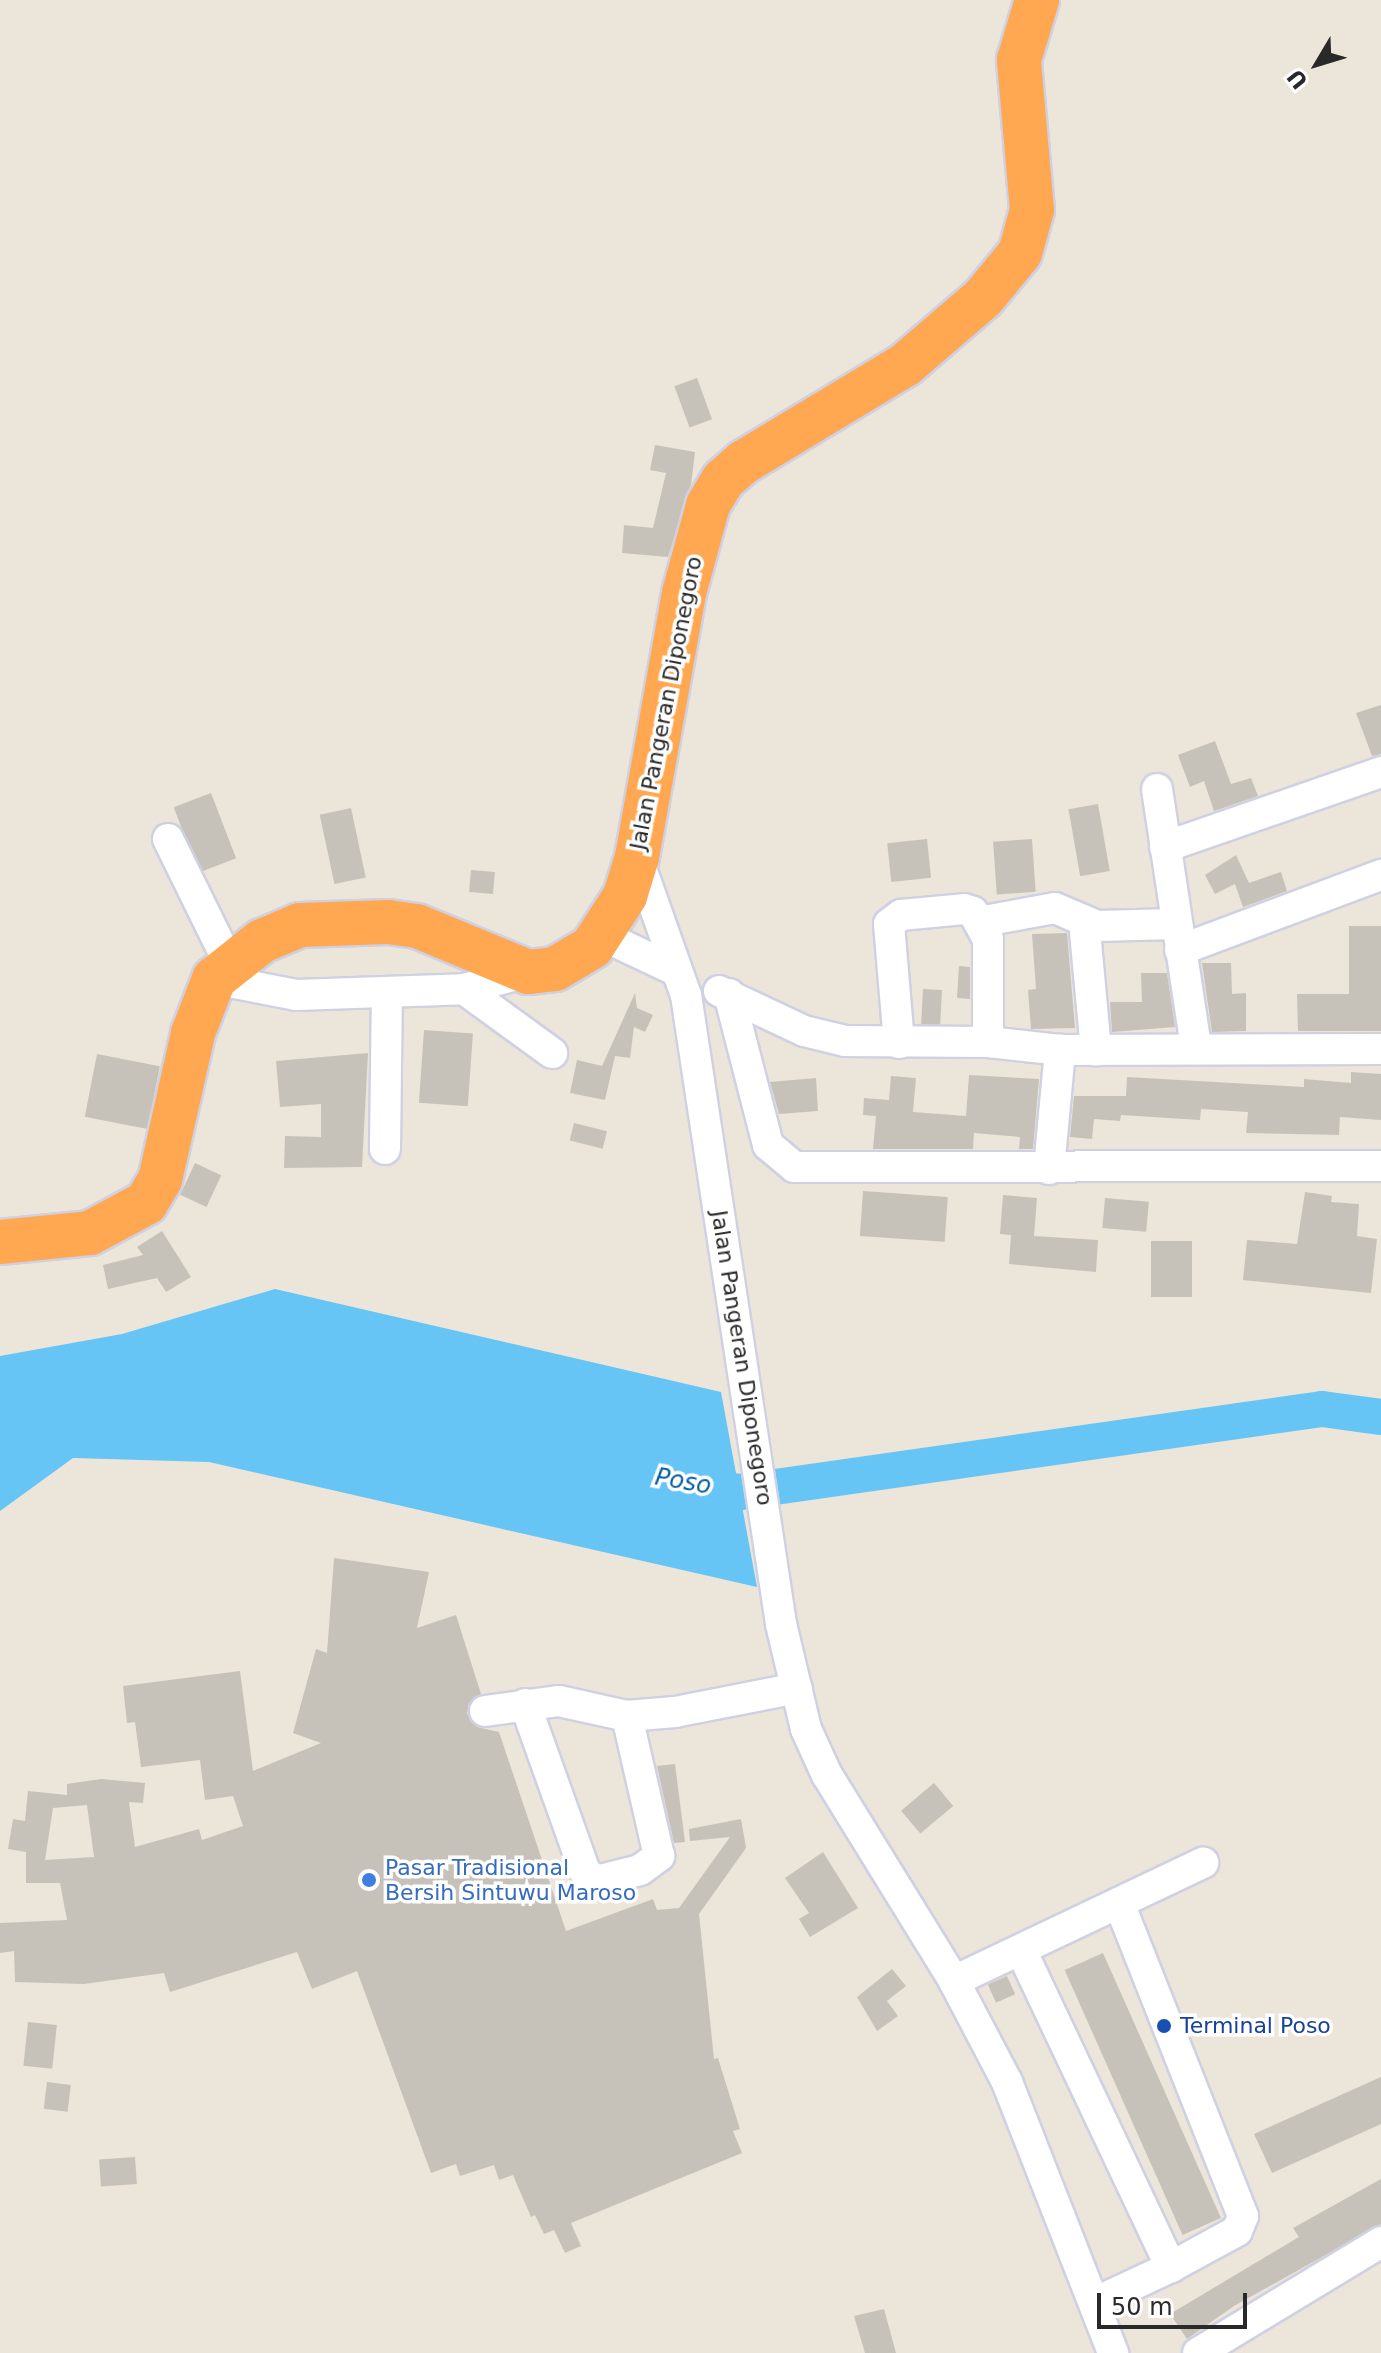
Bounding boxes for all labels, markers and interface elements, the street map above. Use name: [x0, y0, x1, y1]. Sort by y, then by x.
north arrow: [1277, 24, 1357, 104]
text: U: [1282, 64, 1313, 94]
street label: Jalan Pangeran Diponegoro: [625, 554, 707, 852]
street label: Jalan Pangeran Diponegoro: [706, 1208, 778, 1508]
water label: Poso: [653, 1463, 713, 1501]
place label: Pasar Tradisional Bersih Sintuwu Maroso: [385, 1854, 636, 1906]
marker: Pasar Tradisional Bersih Sintuwu Maroso: [360, 1871, 378, 1889]
place label: Terminal Poso: [1180, 2013, 1331, 2039]
marker: Terminal Poso: [1155, 2017, 1173, 2035]
scale bar: [1101, 2277, 1251, 2327]
text: 50 m: [1111, 2293, 1173, 2321]

